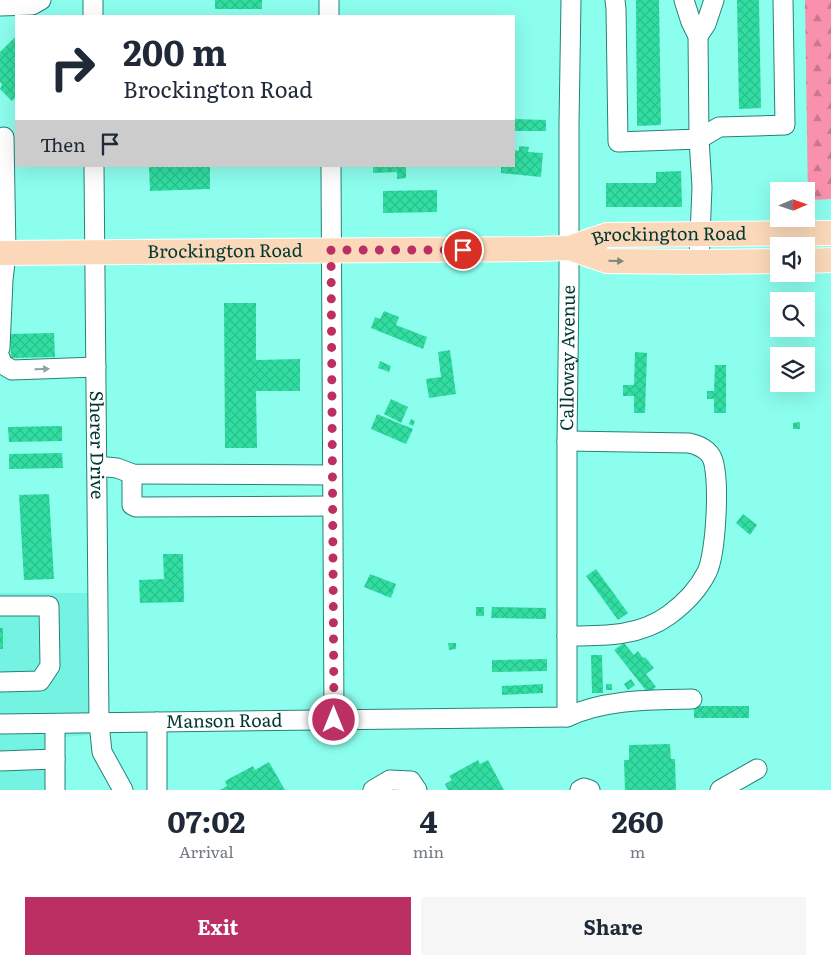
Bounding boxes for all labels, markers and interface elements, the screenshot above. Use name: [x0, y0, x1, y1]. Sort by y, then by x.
text: 200 m: [123, 25, 227, 77]
icon: right: [40, 35, 105, 100]
text: Brockington Road: [123, 72, 313, 105]
text: Then: [40, 130, 86, 158]
icon: arrive: [96, 130, 124, 158]
north arrow: [770, 182, 815, 228]
map controls: [770, 182, 815, 392]
street label: Brockington Road: [587, 219, 747, 251]
pin: [442, 229, 484, 271]
street label: Brockington Road: [147, 236, 303, 264]
icon: arrive: [449, 236, 477, 264]
button: sound: [770, 237, 815, 282]
one-way arrow: [608, 257, 624, 265]
street label: Calloway Avenue: [552, 285, 581, 431]
button: search: [770, 292, 815, 337]
button: layers: [770, 347, 815, 392]
one-way arrow: [34, 364, 50, 372]
street label: Sherer Drive: [84, 390, 112, 499]
position arrow: [307, 693, 359, 745]
street label: Manson Road: [165, 706, 283, 734]
text: 07:02: [167, 798, 245, 842]
text: 4: [419, 798, 438, 842]
text: 260: [612, 798, 664, 842]
text: Arrival: [179, 839, 234, 863]
text: min: [413, 839, 444, 863]
text: m: [630, 839, 645, 863]
button: Exit: [25, 897, 411, 955]
button: Share: [421, 897, 806, 955]

